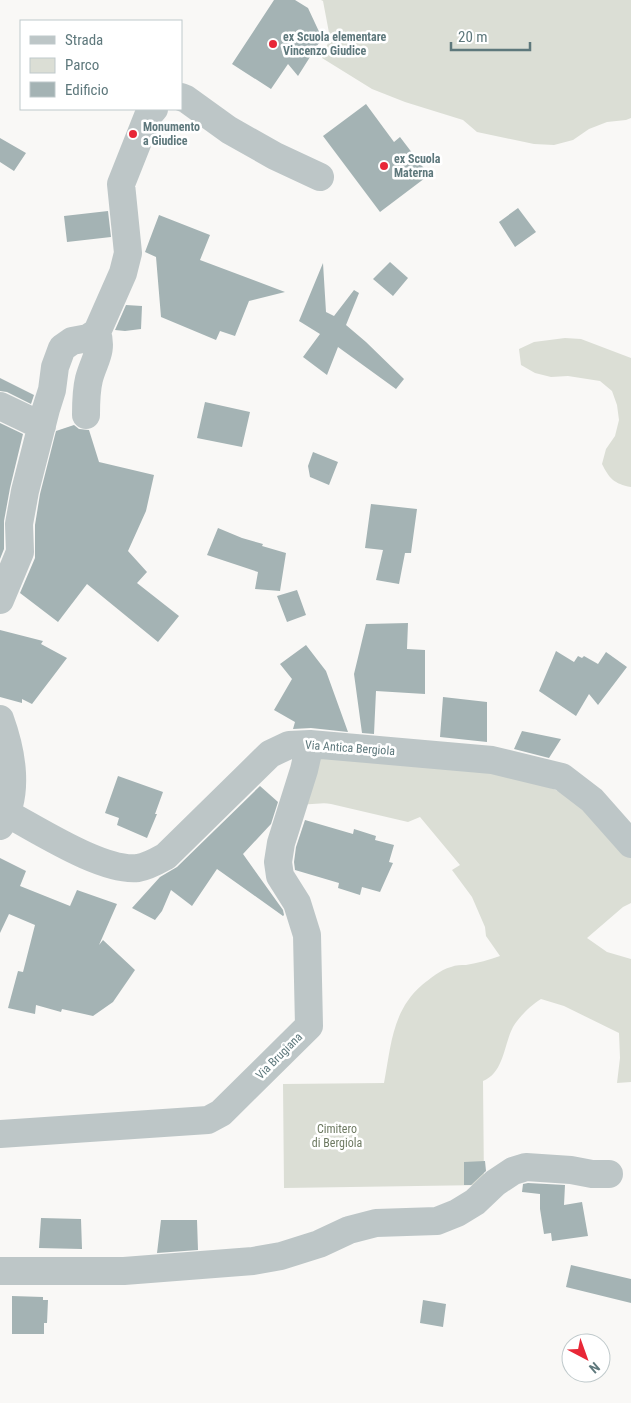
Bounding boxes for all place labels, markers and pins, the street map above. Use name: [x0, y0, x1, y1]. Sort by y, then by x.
place label: ex Scuola elementare Vincenzo Giudice: [283, 30, 386, 58]
marker: ex Scuola elementare Vincenzo Giudice: [267, 38, 279, 50]
place label: Monumento a Giudice: [143, 120, 200, 148]
marker: Monumento a Giudice: [127, 128, 139, 140]
place label: ex Scuola Materna: [394, 152, 441, 180]
marker: ex Scuola Materna: [378, 160, 390, 172]

